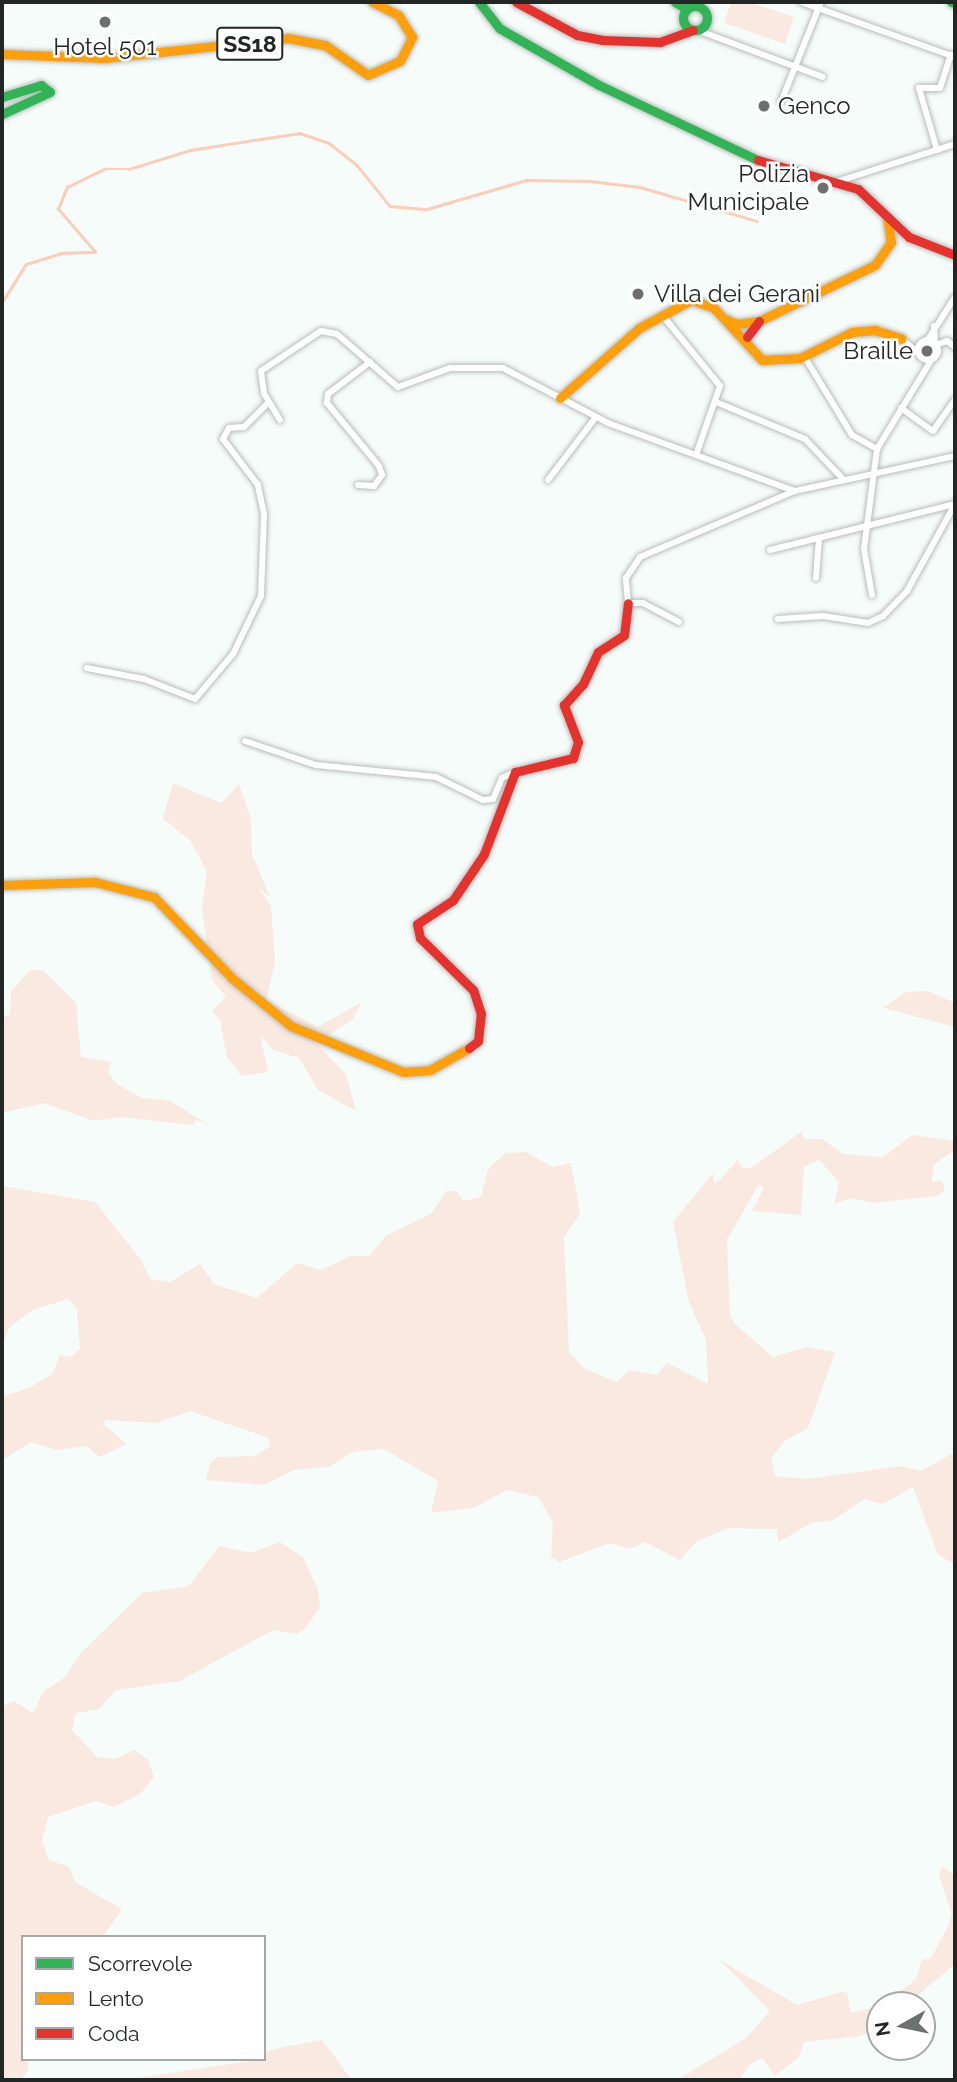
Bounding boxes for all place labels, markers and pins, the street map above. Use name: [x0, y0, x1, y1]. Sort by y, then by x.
marker: Hotel 501: [97, 14, 113, 30]
place label: Hotel 501: [53, 33, 157, 61]
place label: Genco: [778, 92, 851, 120]
marker: Genco: [756, 98, 772, 114]
place label: Polizia Municipale: [688, 160, 809, 216]
marker: Polizia Municipale: [815, 180, 831, 196]
place label: Villa dei Gerani: [654, 280, 820, 308]
marker: Villa dei Gerani: [628, 284, 648, 304]
place label: Braille: [843, 337, 913, 365]
marker: Braille: [919, 343, 935, 359]

